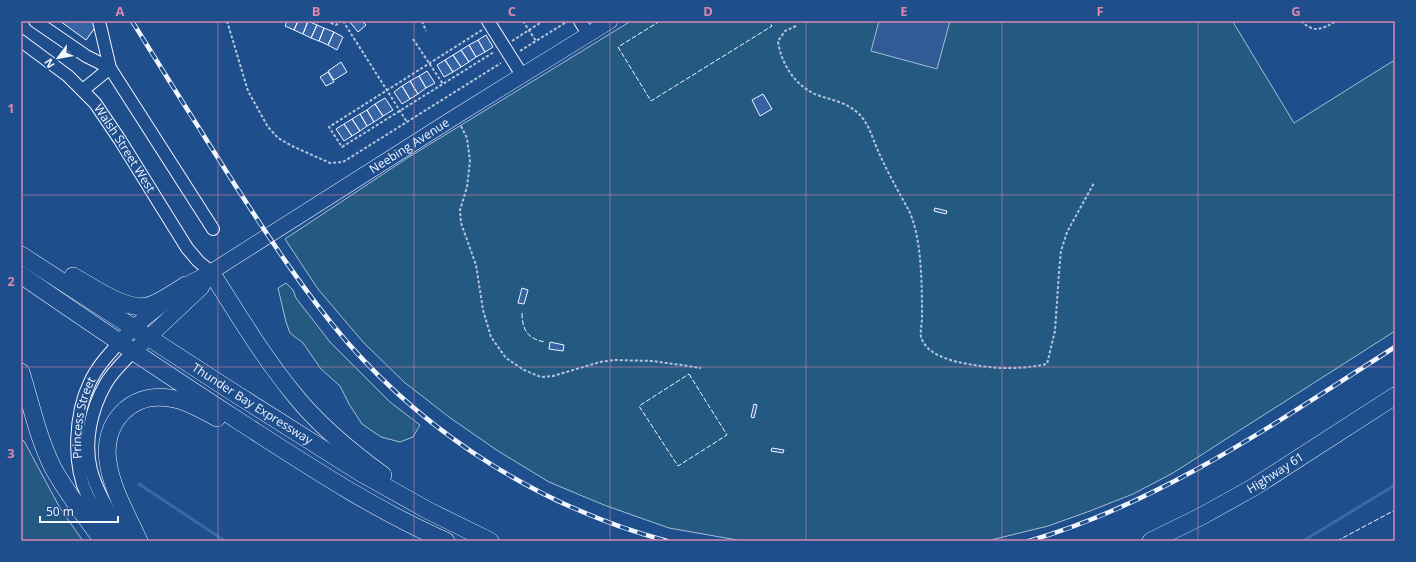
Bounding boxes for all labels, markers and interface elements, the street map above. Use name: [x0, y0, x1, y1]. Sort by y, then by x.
text: A: [116, 2, 125, 20]
text: B: [312, 2, 321, 20]
text: C: [508, 2, 516, 20]
text: D: [703, 2, 713, 20]
text: E: [900, 2, 908, 20]
text: F: [1096, 2, 1104, 20]
text: G: [1291, 2, 1301, 20]
north arrow: [38, 38, 78, 78]
text: N: [40, 56, 58, 71]
text: 1: [7, 99, 15, 117]
street label: Walsh Street West: [90, 101, 159, 195]
street label: Neebing Avenue: [366, 114, 453, 177]
text: 2: [7, 272, 15, 290]
street label: Thunder Bay Expressway: [189, 359, 317, 449]
street label: Princess Street: [68, 374, 99, 459]
text: 3: [7, 444, 15, 462]
street label: Highway 61: [1244, 448, 1307, 497]
scale bar: [40, 498, 118, 524]
text: 50 m: [46, 503, 74, 520]

